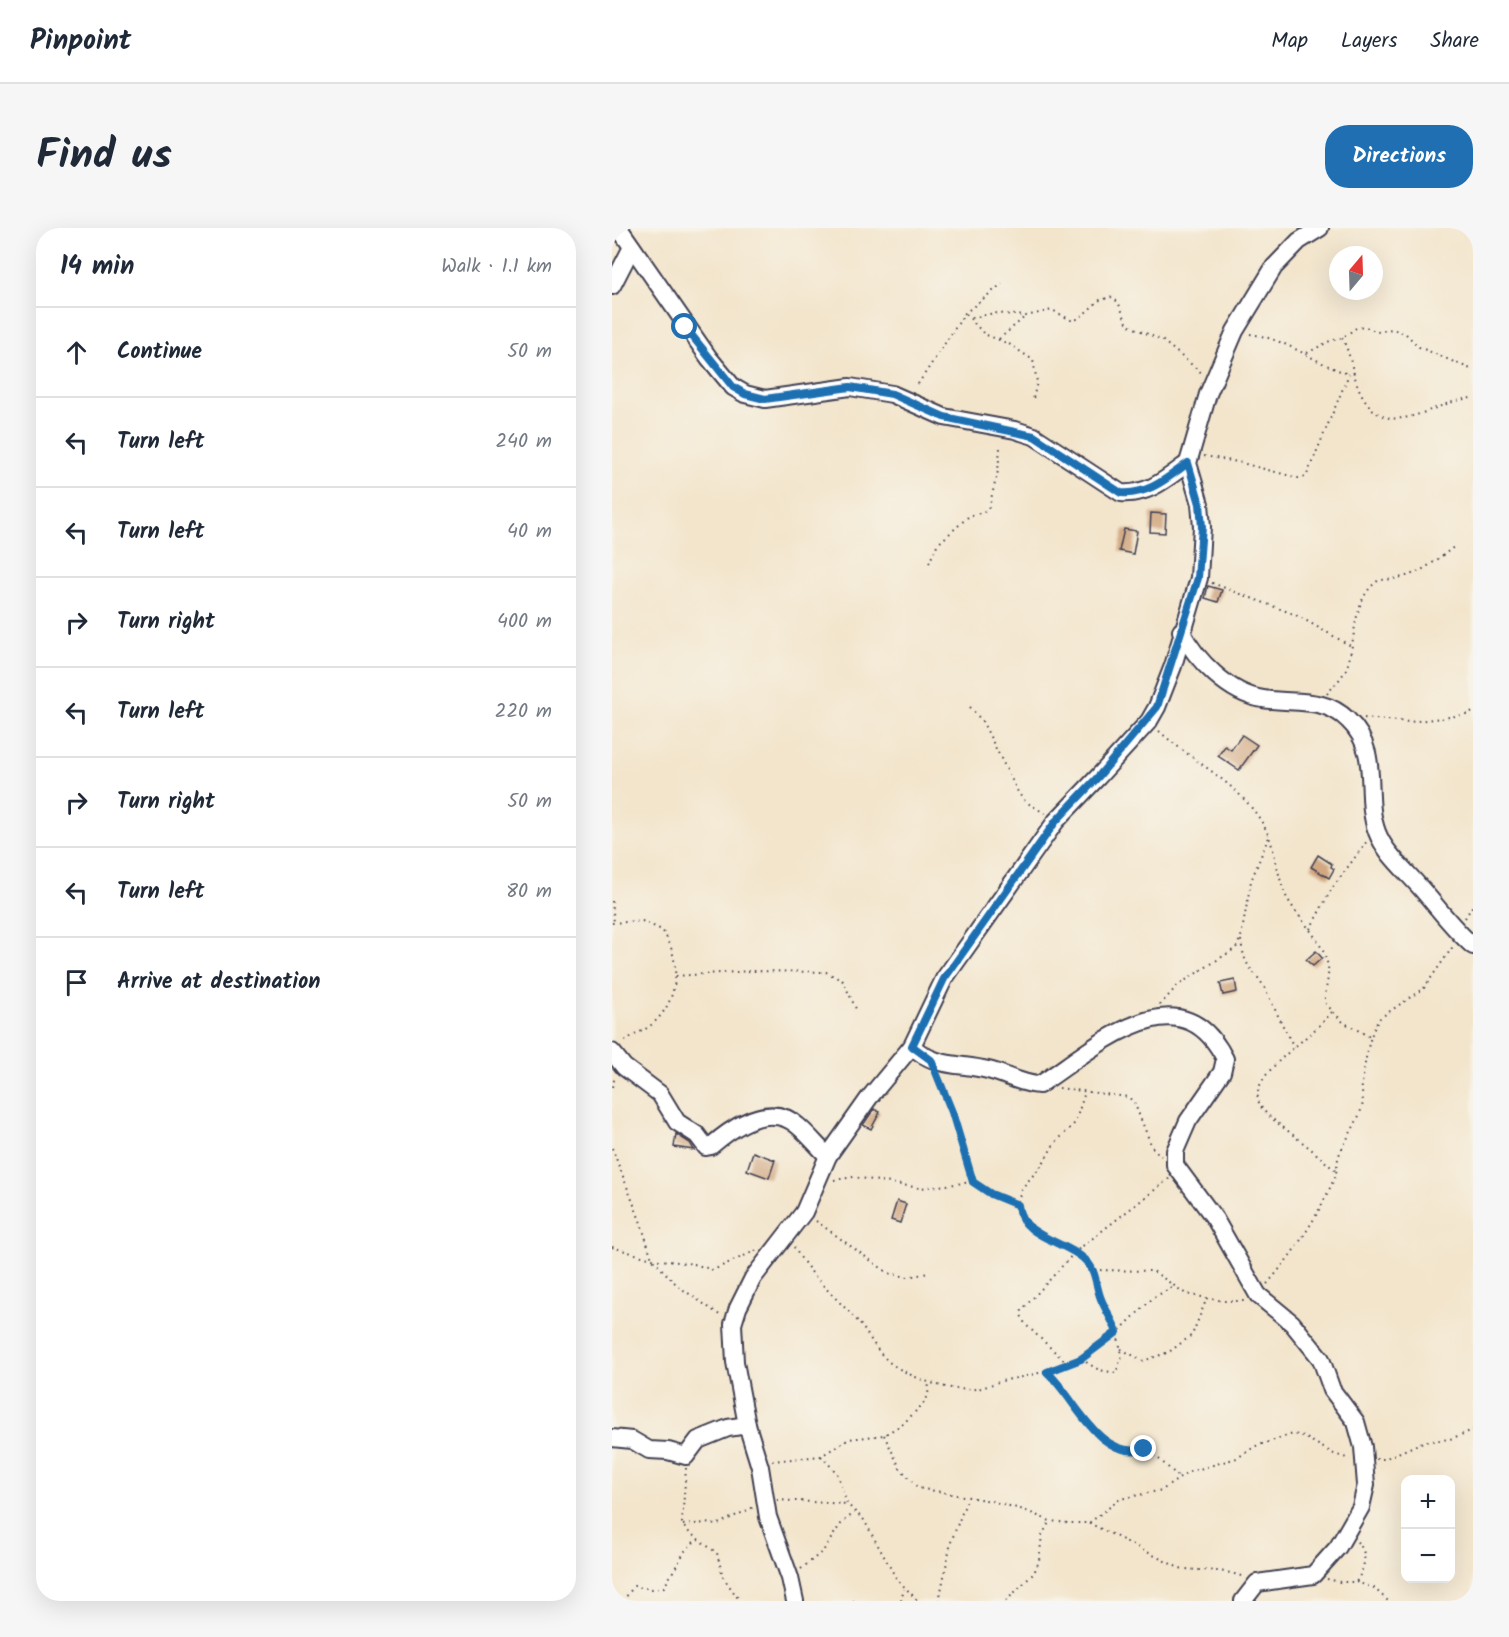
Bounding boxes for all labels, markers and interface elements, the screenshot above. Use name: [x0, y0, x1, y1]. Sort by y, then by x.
text: Pinpoint: [30, 19, 131, 64]
text: Map: [1271, 25, 1308, 58]
text: Layers: [1341, 25, 1397, 58]
text: Share: [1430, 25, 1479, 58]
text: Find us: [36, 123, 172, 190]
button: Directions: [1325, 125, 1473, 188]
text: 14 min: [60, 246, 135, 288]
north arrow: [1329, 246, 1383, 300]
text: Walk · 1.1 km: [441, 251, 552, 283]
route start: [671, 313, 697, 339]
text: Continue: [117, 335, 202, 370]
icon: ahead: [60, 336, 93, 369]
text: 50 m: [507, 336, 552, 368]
text: Turn left: [117, 425, 204, 460]
icon: left: [60, 426, 93, 459]
text: 240 m: [495, 426, 552, 458]
text: Turn left: [117, 515, 204, 550]
icon: left: [60, 516, 93, 549]
text: 40 m: [507, 516, 552, 548]
text: Turn right: [117, 605, 215, 640]
icon: right: [60, 606, 93, 639]
text: 400 m: [497, 606, 552, 638]
text: Turn left: [117, 695, 204, 730]
icon: left: [60, 696, 93, 729]
text: 220 m: [495, 696, 552, 728]
text: Turn right: [117, 785, 215, 820]
icon: right: [60, 786, 93, 819]
text: 50 m: [507, 786, 552, 818]
text: Turn left: [117, 875, 204, 910]
icon: left: [60, 876, 93, 909]
text: 80 m: [506, 876, 552, 908]
text: Arrive at destination: [117, 965, 320, 1000]
icon: arrive: [60, 966, 93, 999]
route end: [1130, 1435, 1156, 1461]
map controls: [1401, 1475, 1455, 1583]
button: +: [1401, 1475, 1455, 1529]
button: −: [1401, 1529, 1455, 1583]

